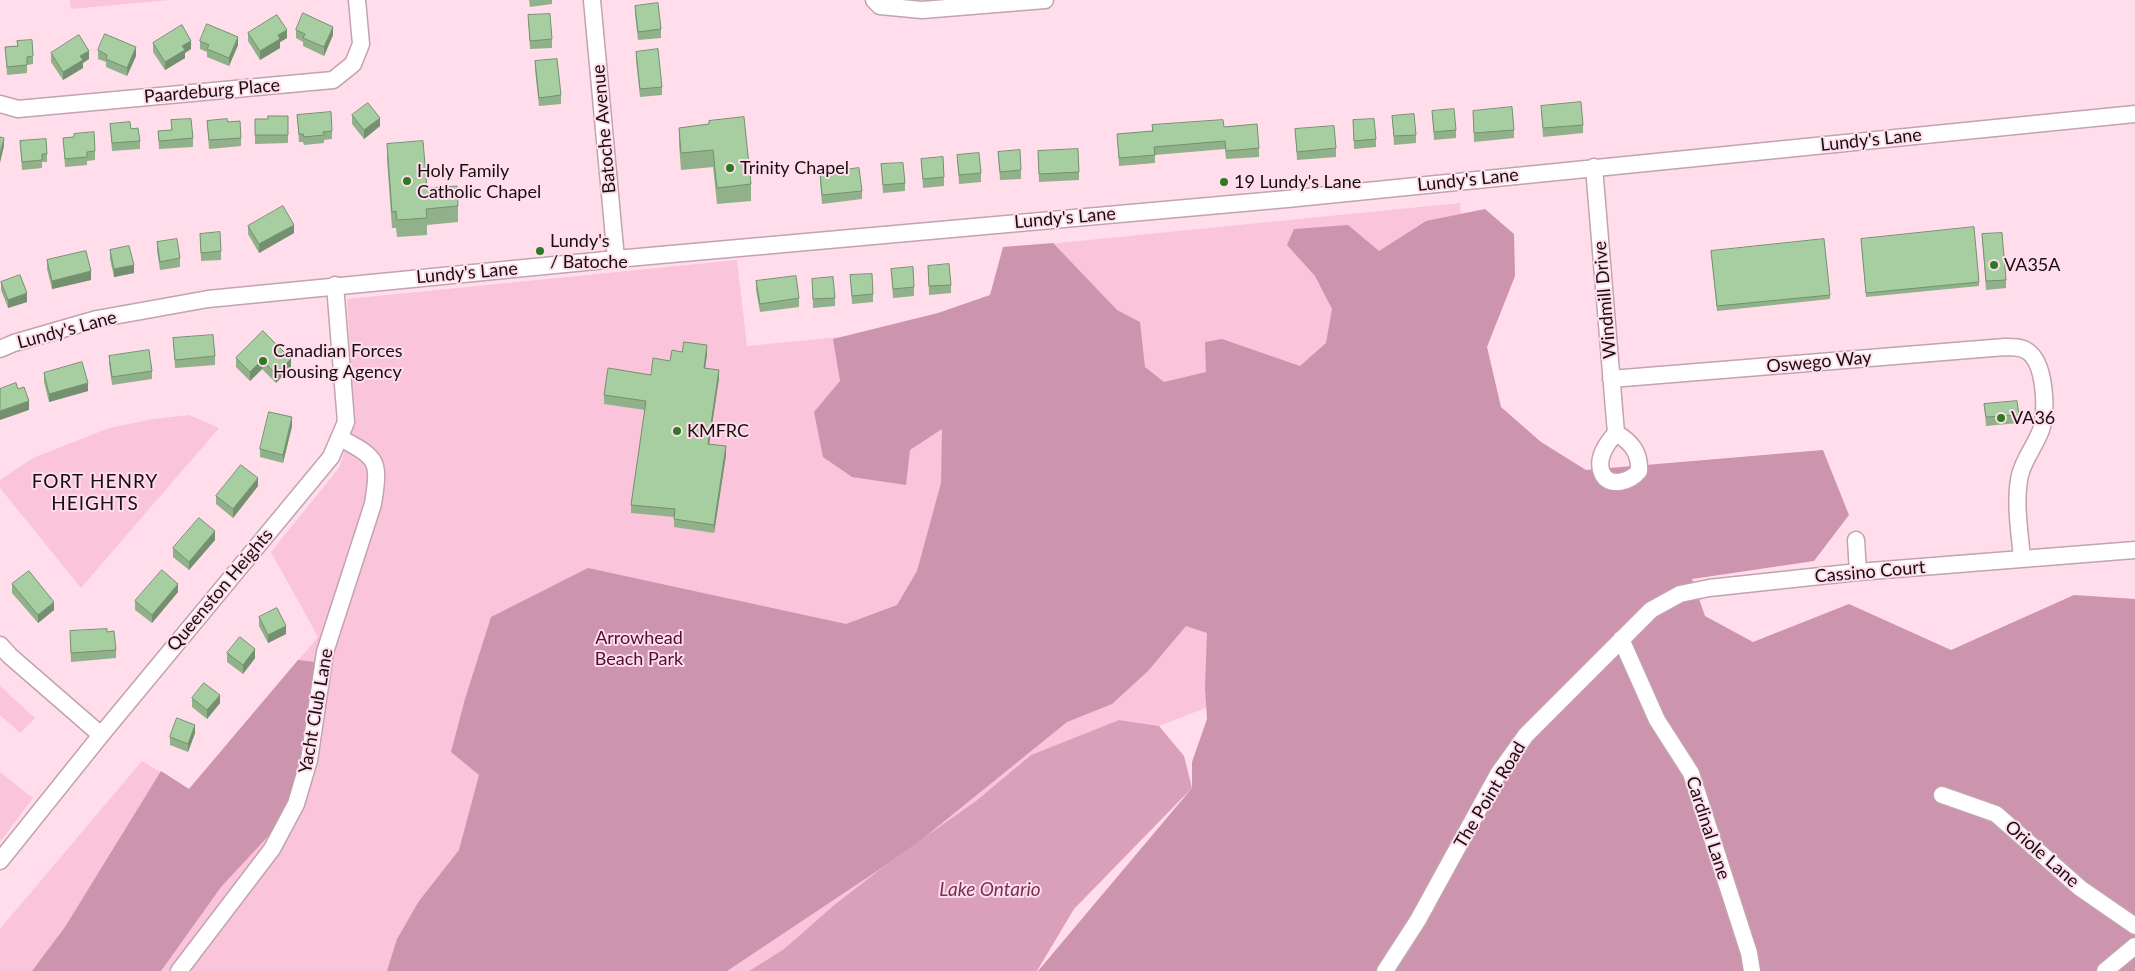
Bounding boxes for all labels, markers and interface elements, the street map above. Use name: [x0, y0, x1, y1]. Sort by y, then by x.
street label: Batoche Avenue: [588, 64, 620, 194]
street label: Paardeburg Place: [143, 74, 281, 108]
street label: Lundy's Lane: [1819, 124, 1923, 156]
place label: Trinity Chapel: [740, 157, 849, 179]
place label: Holy Family Catholic Chapel: [417, 160, 541, 202]
marker: Trinity Chapel: [724, 162, 736, 174]
street label: Lundy's Lane: [1416, 164, 1520, 196]
place label: 19 Lundy's Lane: [1234, 171, 1361, 193]
marker: Holy Family Catholic Chapel: [401, 175, 413, 187]
marker: 19 Lundy's Lane: [1218, 176, 1230, 188]
street label: Lundy's Lane: [1013, 203, 1117, 233]
place label: Lundy's / Batoche: [550, 230, 628, 272]
street label: Windmill Drive: [1589, 240, 1621, 360]
marker: Lundy's / Batoche: [534, 245, 546, 257]
place label: VA35A: [2004, 254, 2060, 276]
street label: Lundy's Lane: [415, 258, 519, 288]
marker: VA35A: [1988, 259, 2000, 271]
street label: Lundy's Lane: [15, 306, 119, 354]
place label: Canadian Forces Housing Agency: [273, 340, 402, 382]
street label: Oswego Way: [1766, 347, 1872, 377]
marker: Canadian Forces Housing Agency: [257, 355, 269, 367]
place label: VA36: [2011, 407, 2055, 429]
marker: VA36: [1995, 412, 2007, 424]
place label: KMFRC: [687, 420, 749, 442]
marker: KMFRC: [671, 425, 683, 437]
district label: FORT HENRY HEIGHTS: [30, 471, 160, 515]
street label: Queenston Heights: [162, 524, 278, 656]
street label: Cassino Court: [1814, 556, 1926, 588]
park label: Arrowhead Beach Park: [595, 627, 683, 670]
street label: Yacht Club Lane: [294, 647, 338, 775]
street label: The Point Road: [1450, 738, 1530, 852]
street label: Cardinal Lane: [1681, 774, 1735, 882]
street label: Oriole Lane: [2000, 816, 2084, 892]
water label: Lake Ontario: [939, 879, 1041, 901]

